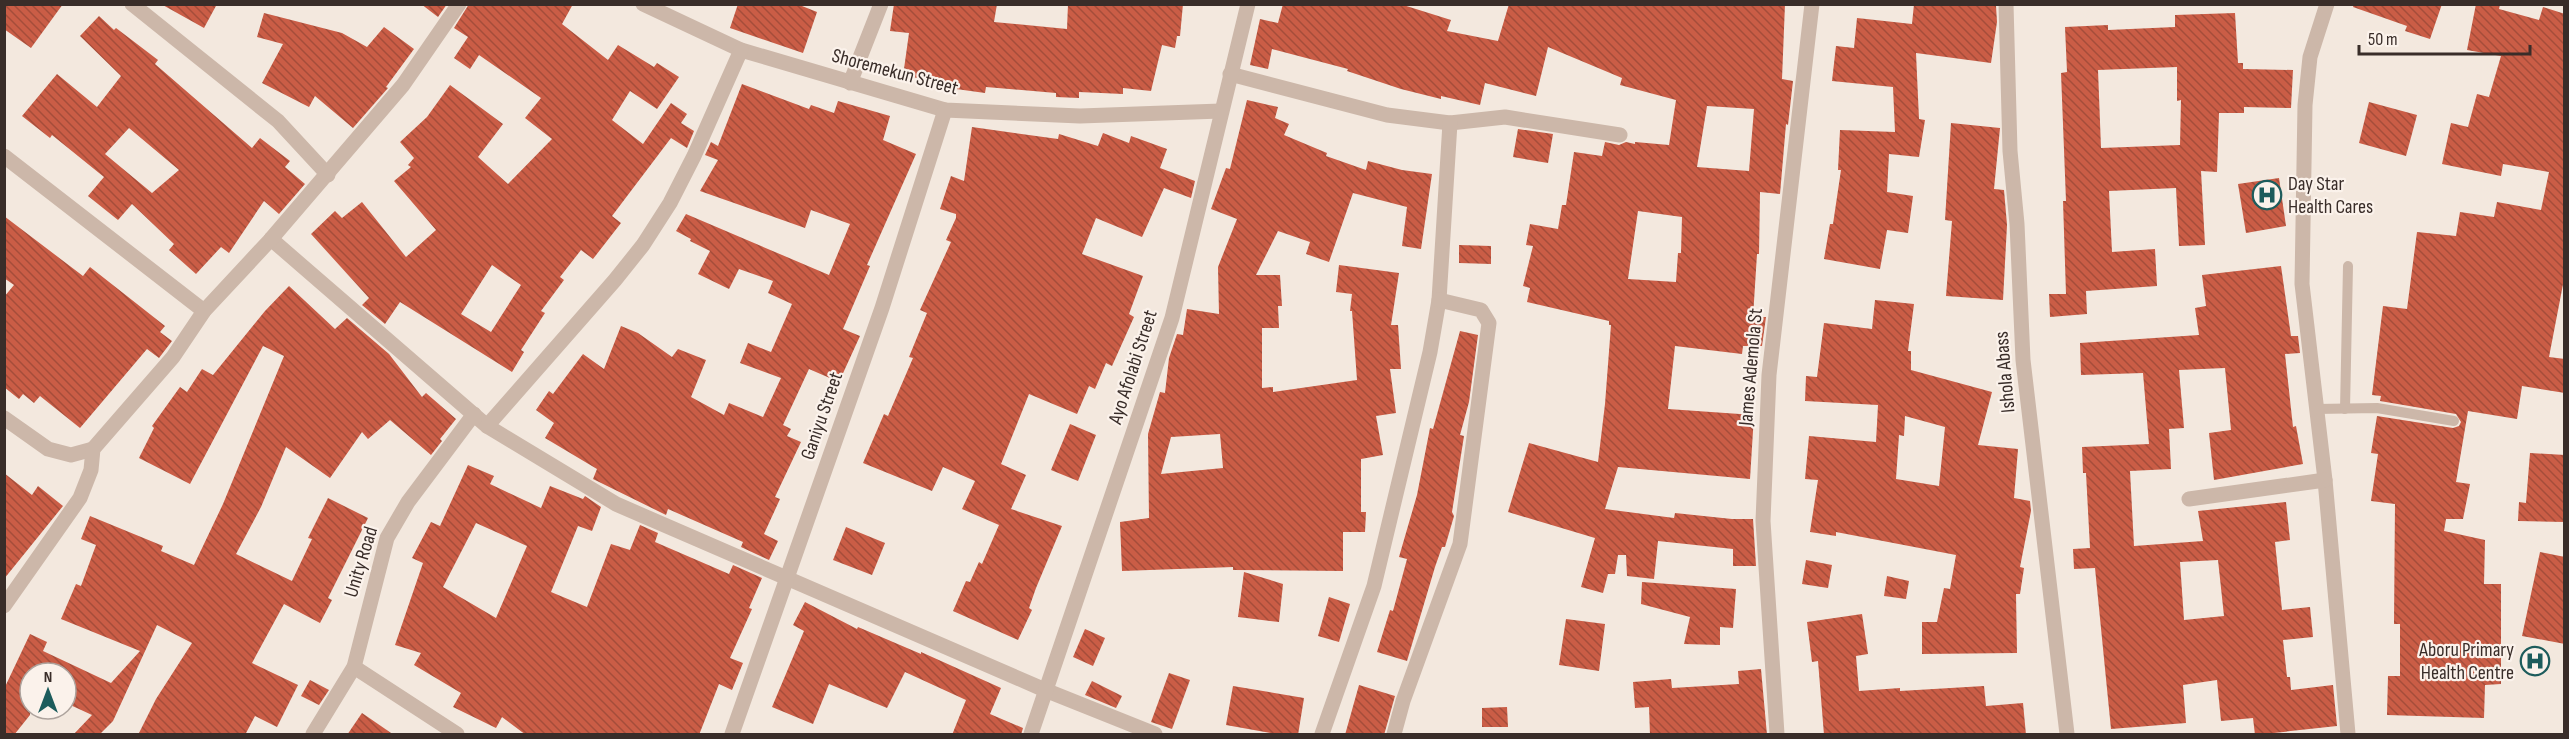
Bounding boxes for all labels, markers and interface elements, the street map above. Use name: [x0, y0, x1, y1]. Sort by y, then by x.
scale bar: [2359, 18, 2530, 56]
text: 50 m: [2368, 29, 2398, 50]
street label: Shoremekun Street: [829, 44, 961, 100]
place label: Day Star Health Cares: [2288, 172, 2373, 219]
hospital icon: Day Star Health Cares: [2251, 179, 2283, 211]
street label: Ayo Afolabi Street: [1103, 307, 1163, 428]
street label: James Ademola St: [1734, 307, 1768, 428]
street label: Ishola Abass: [1989, 330, 2021, 414]
street label: Ganiyu Street: [796, 369, 848, 463]
street label: Unity Road: [339, 524, 383, 600]
place label: Aboru Primary Health Centre: [2418, 638, 2514, 685]
hospital icon: Aboru Primary Health Centre: [2519, 645, 2551, 677]
north arrow: [18, 661, 78, 721]
text: N: [44, 668, 52, 687]

